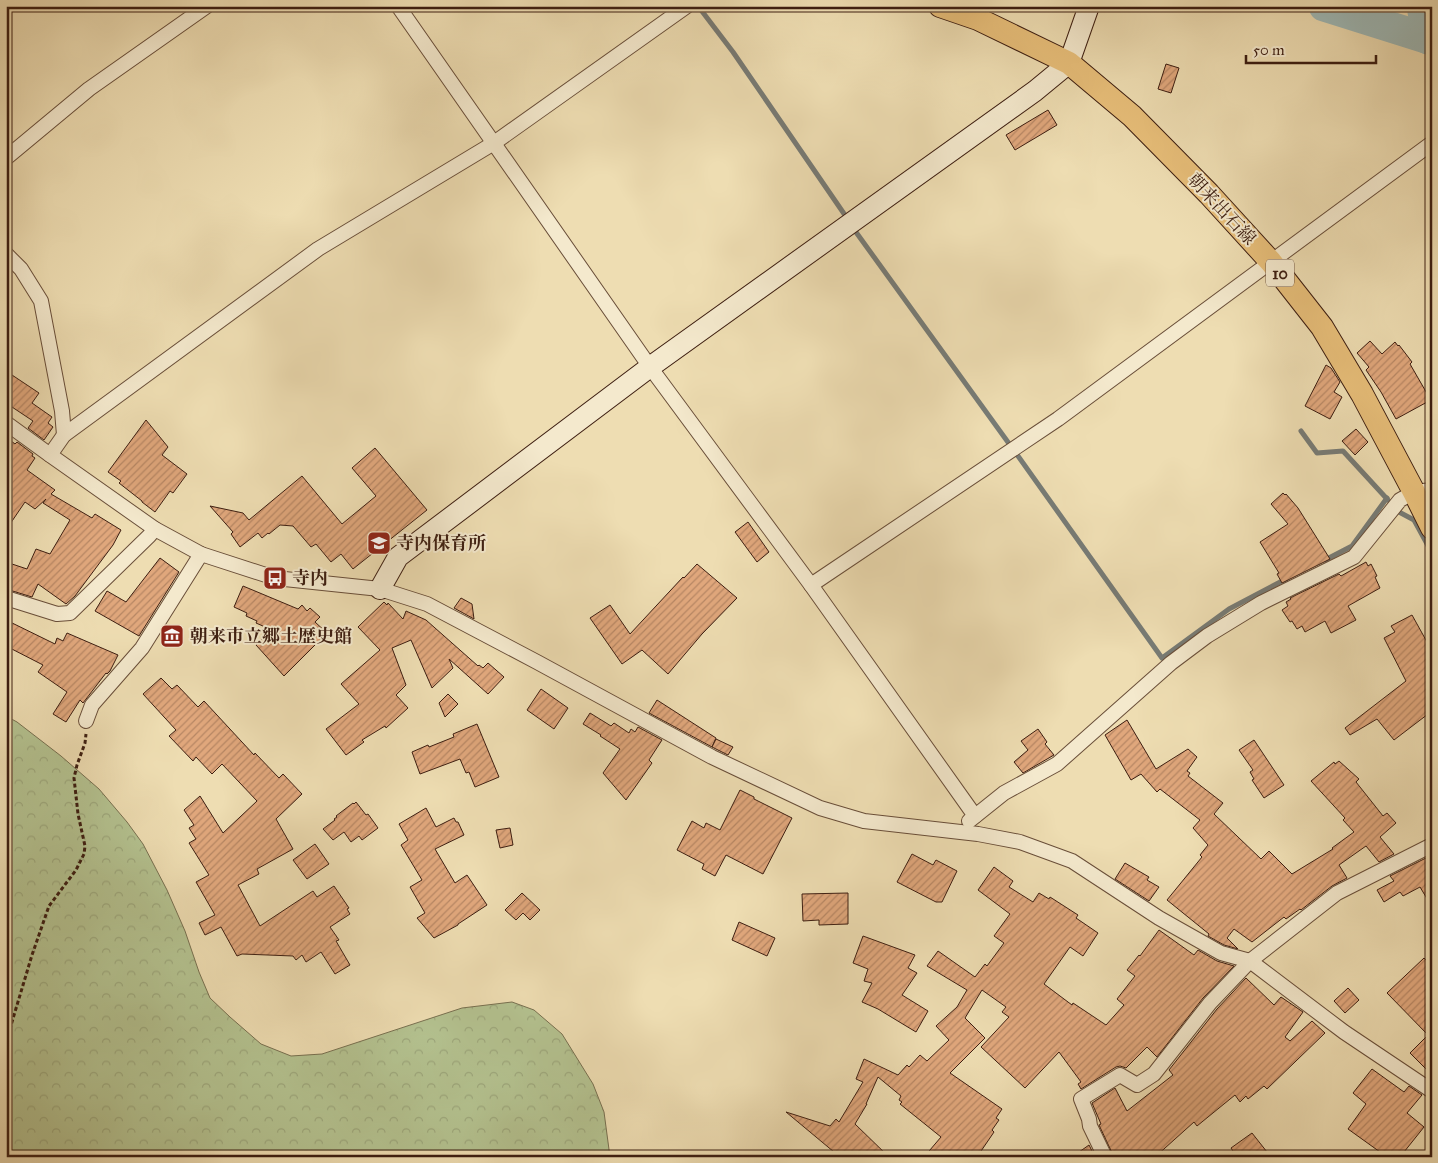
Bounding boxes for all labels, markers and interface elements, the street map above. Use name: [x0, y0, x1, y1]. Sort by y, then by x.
scale bar: [1246, 32, 1376, 64]
text: 50 m: [1253, 41, 1285, 59]
street label: 朝来出石線: [1183, 169, 1261, 249]
road number: 10: [1266, 260, 1294, 286]
school or university icon: 寺内保育所: [366, 530, 392, 556]
place label: 寺内保育所: [396, 532, 486, 554]
bus stop icon: 寺内: [262, 565, 288, 591]
place label: 寺内: [292, 567, 328, 589]
museum icon: 朝来市立郷土歴史館: [159, 623, 185, 649]
place label: 朝来市立郷土歴史館: [190, 625, 352, 647]

